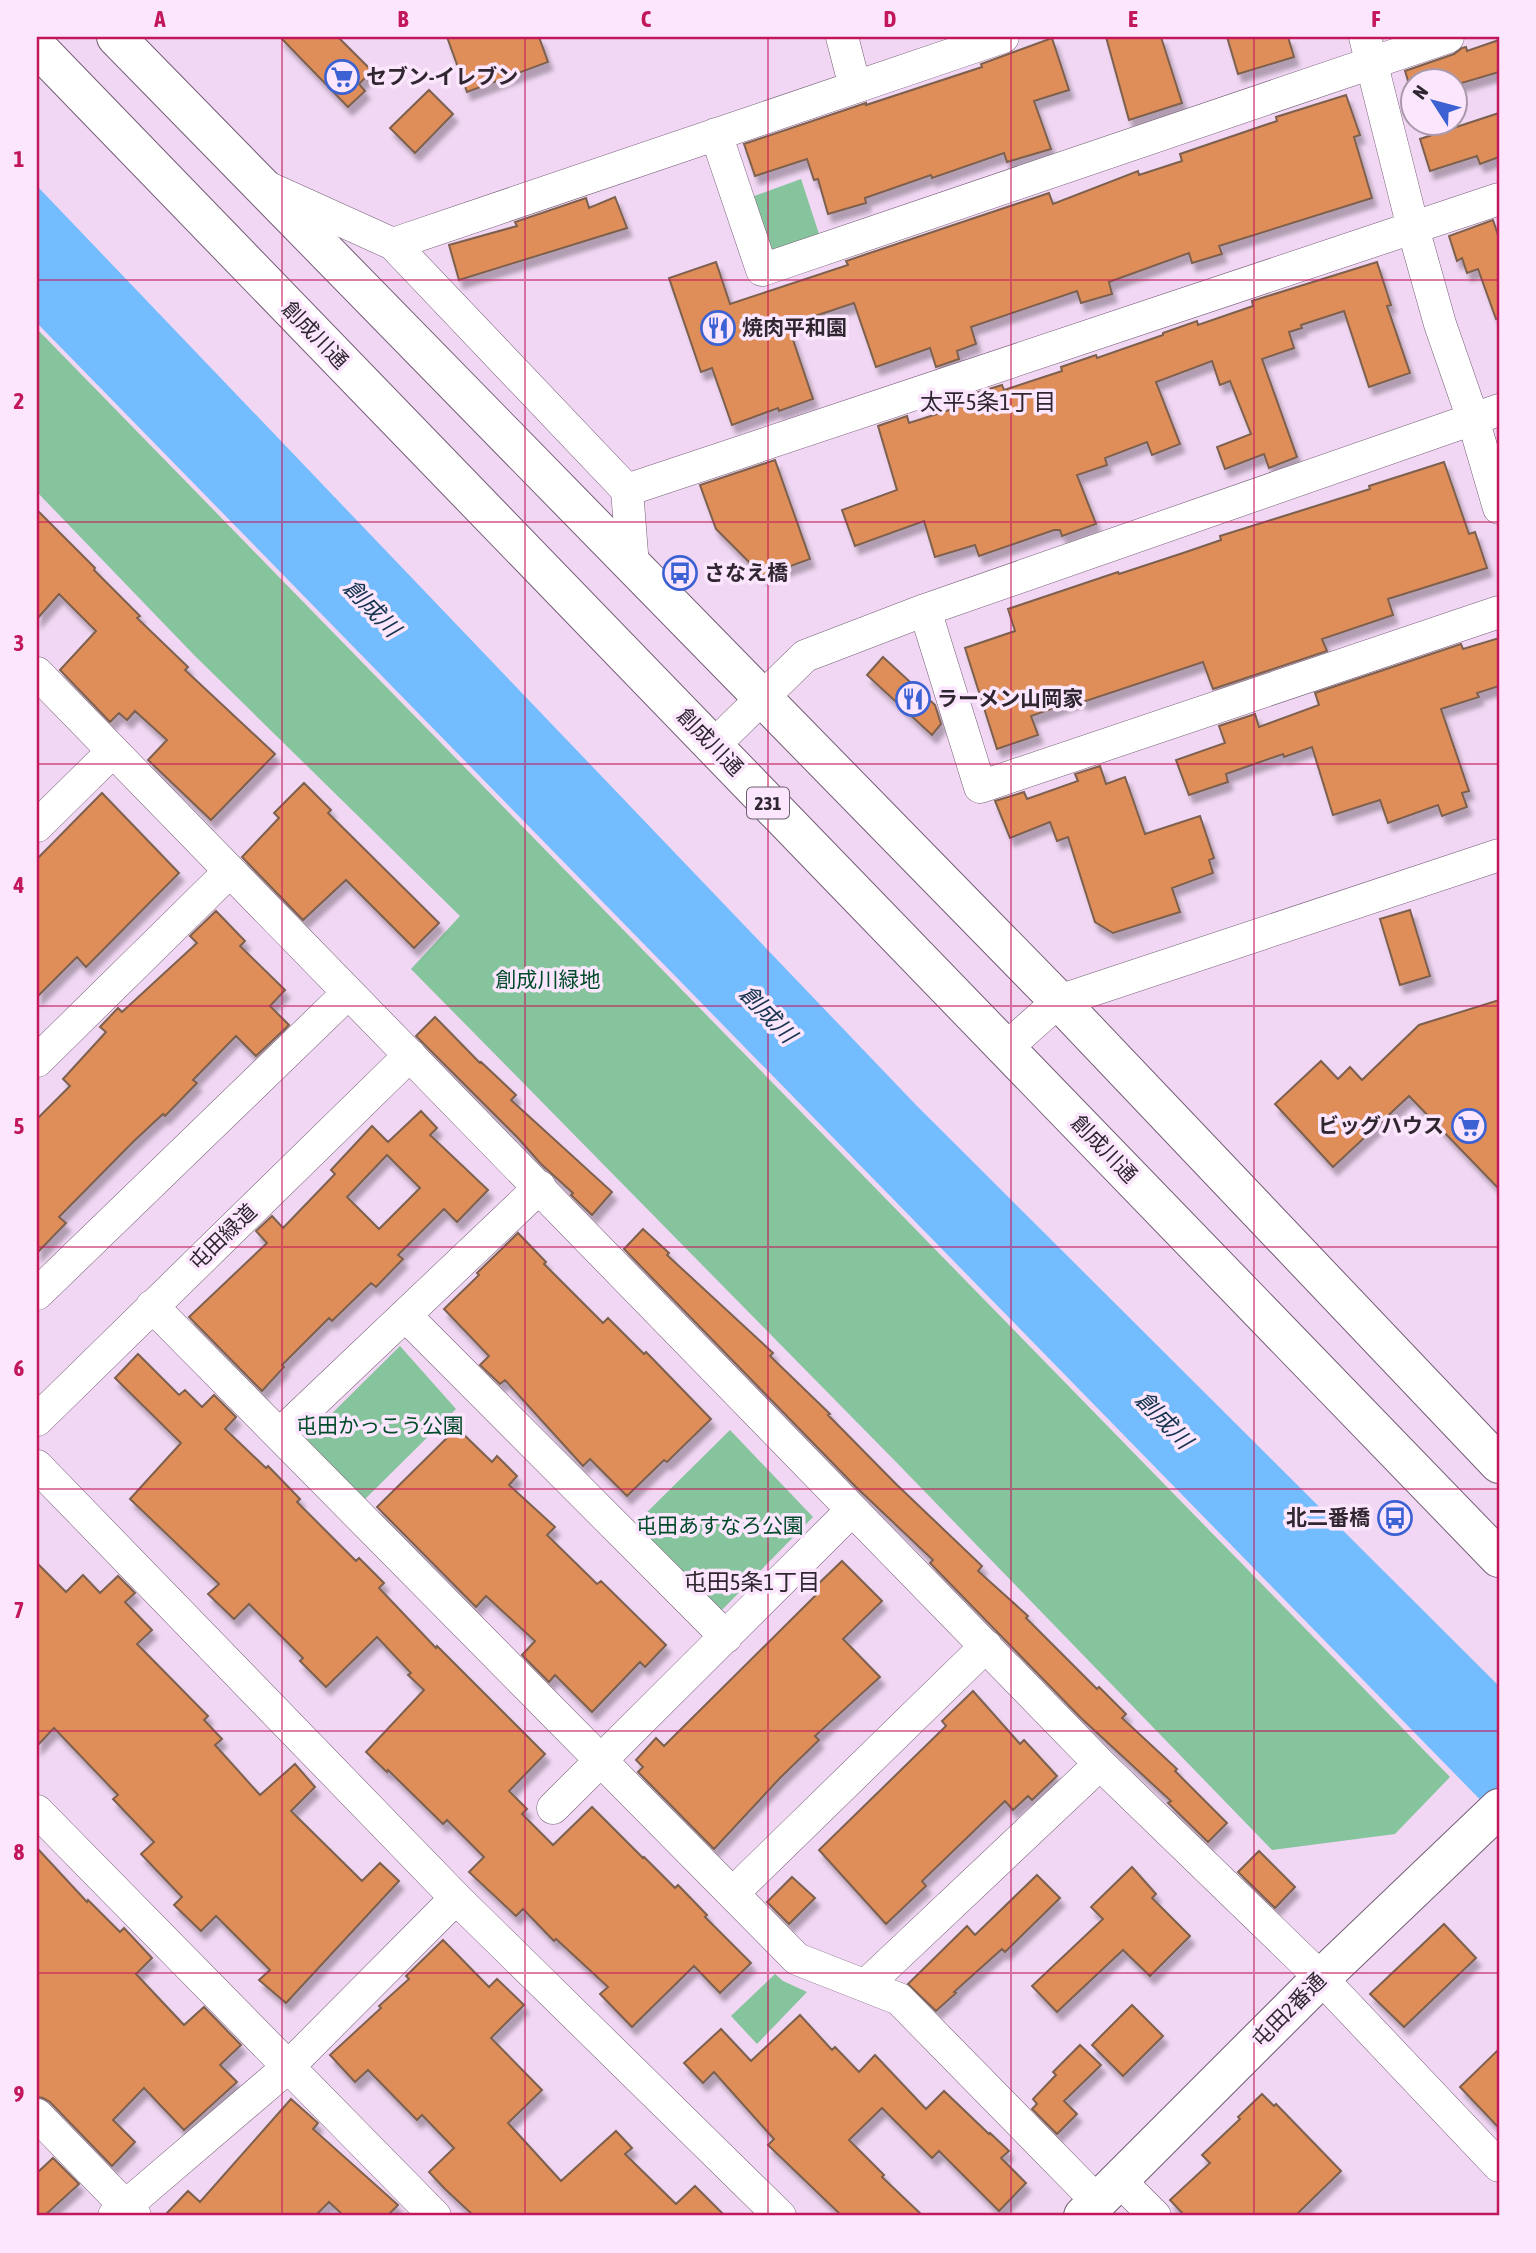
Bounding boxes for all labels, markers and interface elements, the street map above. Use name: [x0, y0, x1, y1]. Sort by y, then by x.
text: A: [153, 6, 166, 32]
text: B: [398, 6, 409, 32]
text: C: [641, 6, 652, 32]
text: D: [884, 6, 897, 32]
text: E: [1128, 6, 1138, 32]
text: F: [1371, 6, 1381, 32]
supermarket icon: セブン-イレブン: [323, 58, 361, 96]
place label: セブン-イレブン: [366, 64, 518, 88]
north arrow: [1400, 66, 1470, 136]
text: N: [1408, 81, 1432, 103]
text: 1: [14, 146, 25, 172]
street label: 創成川通: [278, 296, 354, 373]
restaurant icon: 焼肉平和園: [699, 309, 737, 347]
place label: 焼肉平和園: [742, 315, 847, 339]
text: 2: [14, 388, 24, 414]
district label: 太平5条1丁目: [920, 389, 1056, 415]
bus stop icon: さなえ橋: [661, 554, 699, 592]
place label: さなえ橋: [704, 560, 788, 584]
water label: 創成川: [339, 574, 407, 644]
text: 3: [14, 630, 24, 656]
restaurant icon: ラーメン山岡家: [894, 680, 932, 718]
place label: ラーメン山岡家: [937, 686, 1083, 710]
street label: 創成川通: [673, 703, 749, 780]
road number: 231: [747, 788, 789, 818]
text: 4: [13, 872, 25, 898]
park label: 創成川緑地: [496, 967, 601, 991]
water label: 創成川: [735, 980, 803, 1050]
supermarket icon: ビッグハウス: [1450, 1107, 1488, 1145]
street label: 創成川通: [1067, 1110, 1143, 1187]
text: 5: [14, 1113, 25, 1139]
place label: ビッグハウス: [1318, 1113, 1444, 1137]
street label: 屯田緑道: [184, 1198, 261, 1274]
text: 6: [14, 1355, 25, 1381]
water label: 創成川: [1131, 1386, 1199, 1456]
park label: 屯田かっこう公園: [296, 1413, 464, 1437]
bus stop icon: 北二番橋: [1376, 1499, 1414, 1537]
place label: 北二番橋: [1286, 1505, 1370, 1529]
park label: 屯田あすなろ公園: [636, 1513, 804, 1537]
district label: 屯田5条1丁目: [684, 1569, 820, 1595]
text: 7: [14, 1597, 24, 1623]
text: 8: [14, 1839, 25, 1865]
street label: 屯田2番通: [1247, 1968, 1330, 2051]
text: 9: [14, 2081, 25, 2107]

